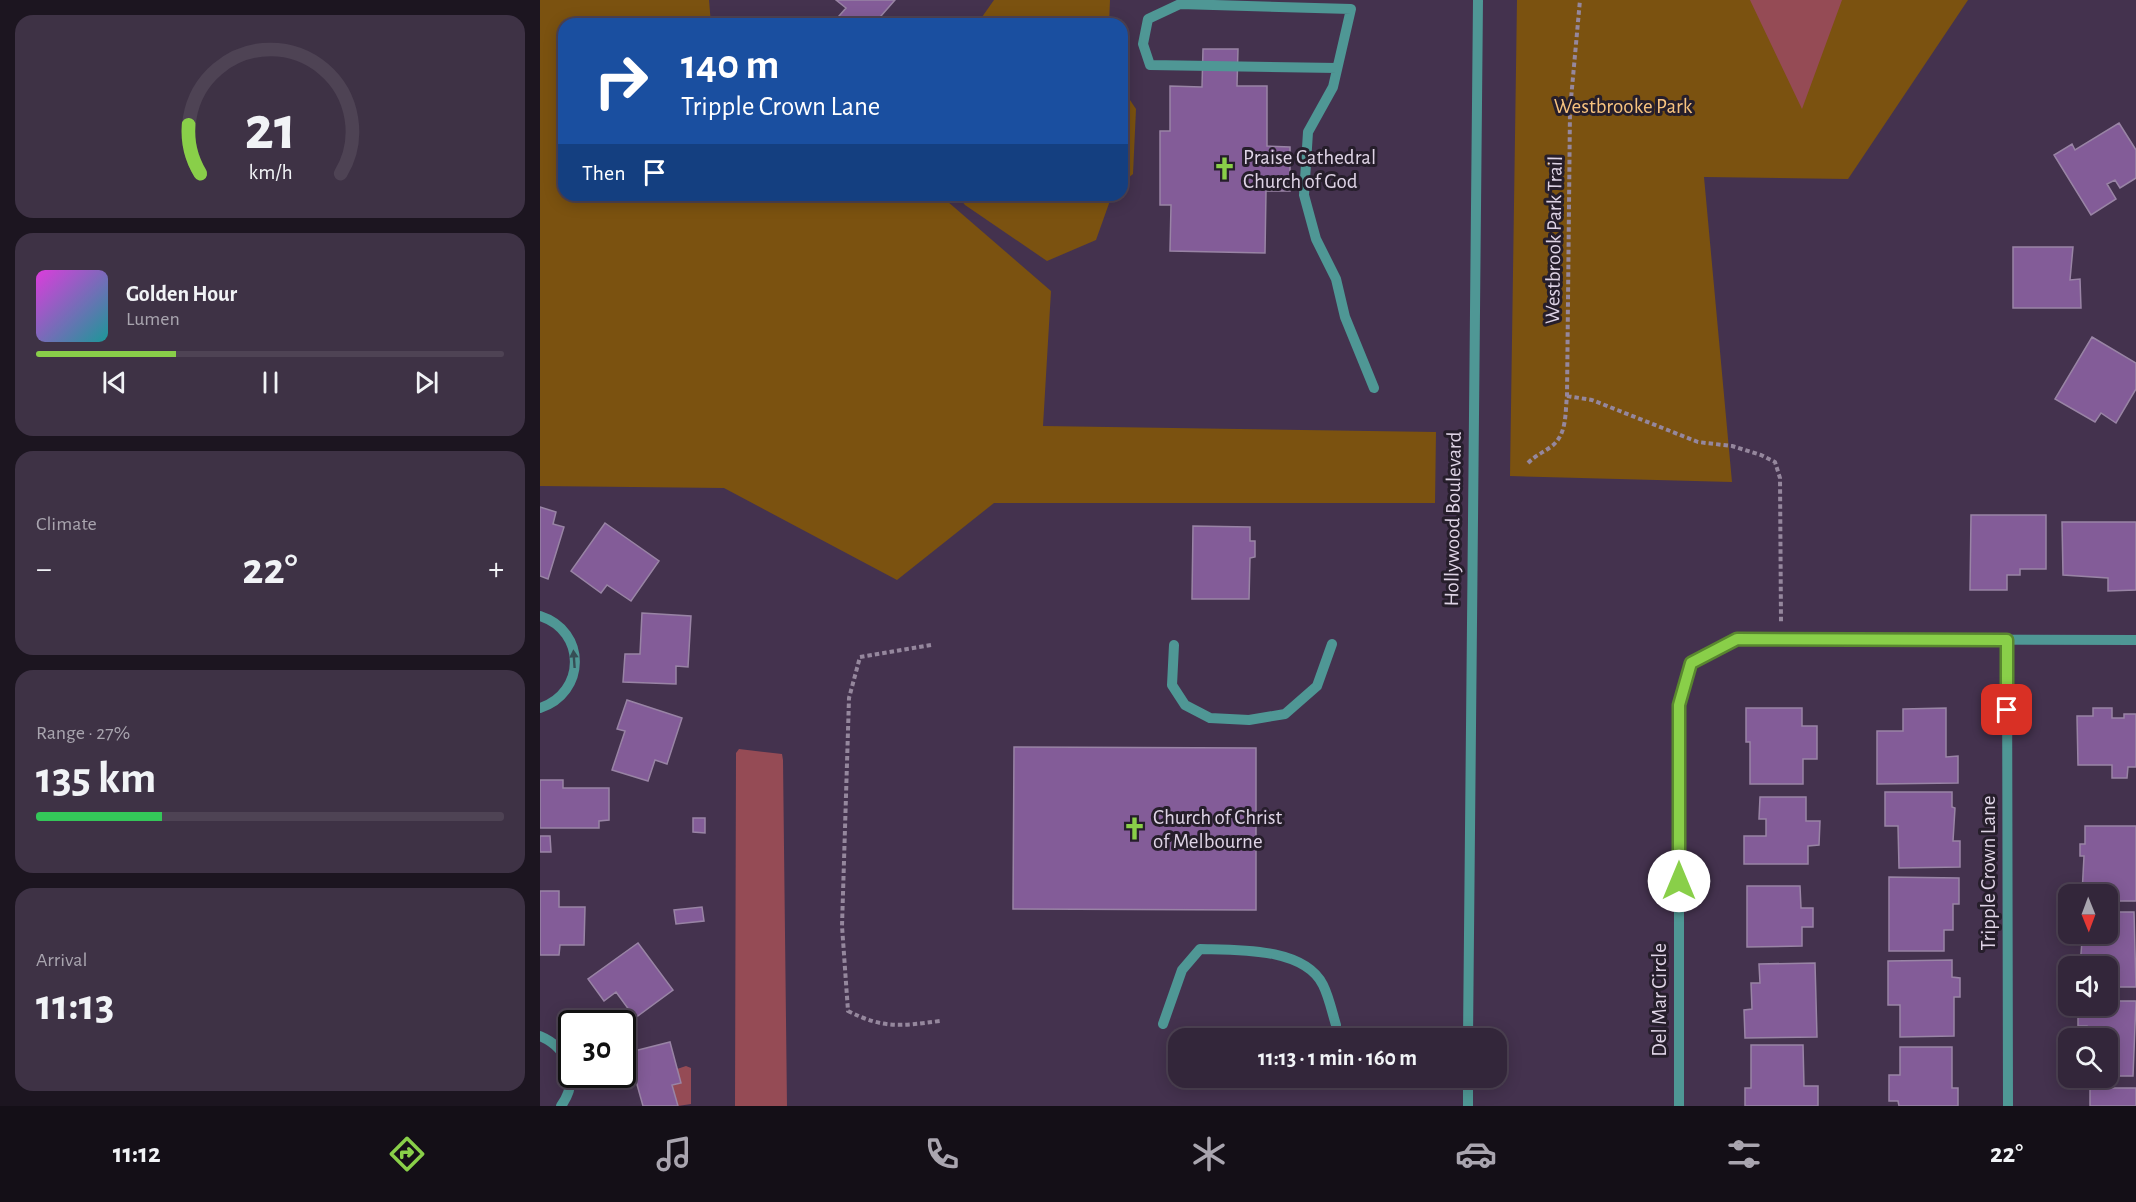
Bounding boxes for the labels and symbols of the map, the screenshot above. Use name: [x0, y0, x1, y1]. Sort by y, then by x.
park label: Westbrooke Park: [1554, 96, 1693, 117]
place label: Praise Cathedral Church of God: [1243, 147, 1376, 192]
church icon: Praise Cathedral Church of God: [1212, 156, 1238, 182]
street label: Westbrook Park Trail: [1542, 156, 1566, 324]
street label: Hollywood Boulevard: [1441, 431, 1465, 607]
one-way arrow: [570, 650, 579, 669]
pin: [1981, 684, 2032, 735]
street label: Tripple Crown Lane: [1978, 795, 1999, 951]
place label: Church of Christ of Melbourne: [1153, 807, 1283, 852]
church icon: Church of Christ of Melbourne: [1122, 816, 1148, 842]
position arrow: [1647, 849, 1711, 913]
north arrow: [2058, 884, 2118, 944]
street label: Del Mar Circle: [1649, 943, 1670, 1057]
speed limit sign: 30: [558, 1010, 636, 1088]

